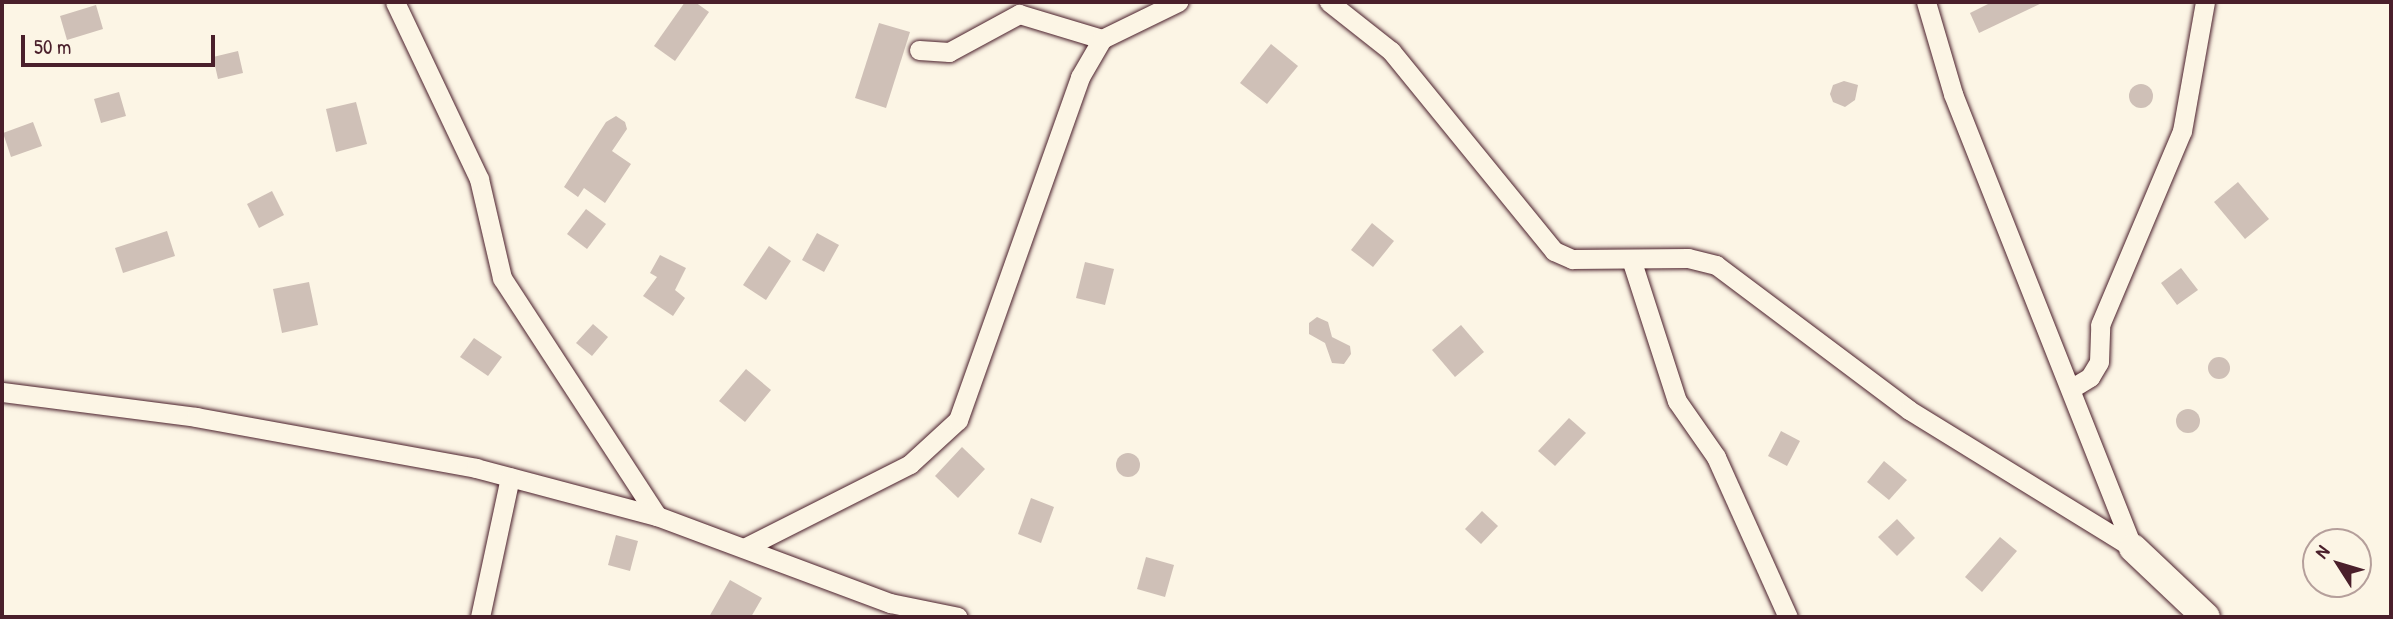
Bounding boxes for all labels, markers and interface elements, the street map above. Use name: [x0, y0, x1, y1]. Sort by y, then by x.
scale bar: [24, 21, 219, 65]
text: 50 m: [34, 32, 71, 61]
north arrow: [2302, 528, 2372, 598]
text: N: [2308, 540, 2335, 563]

